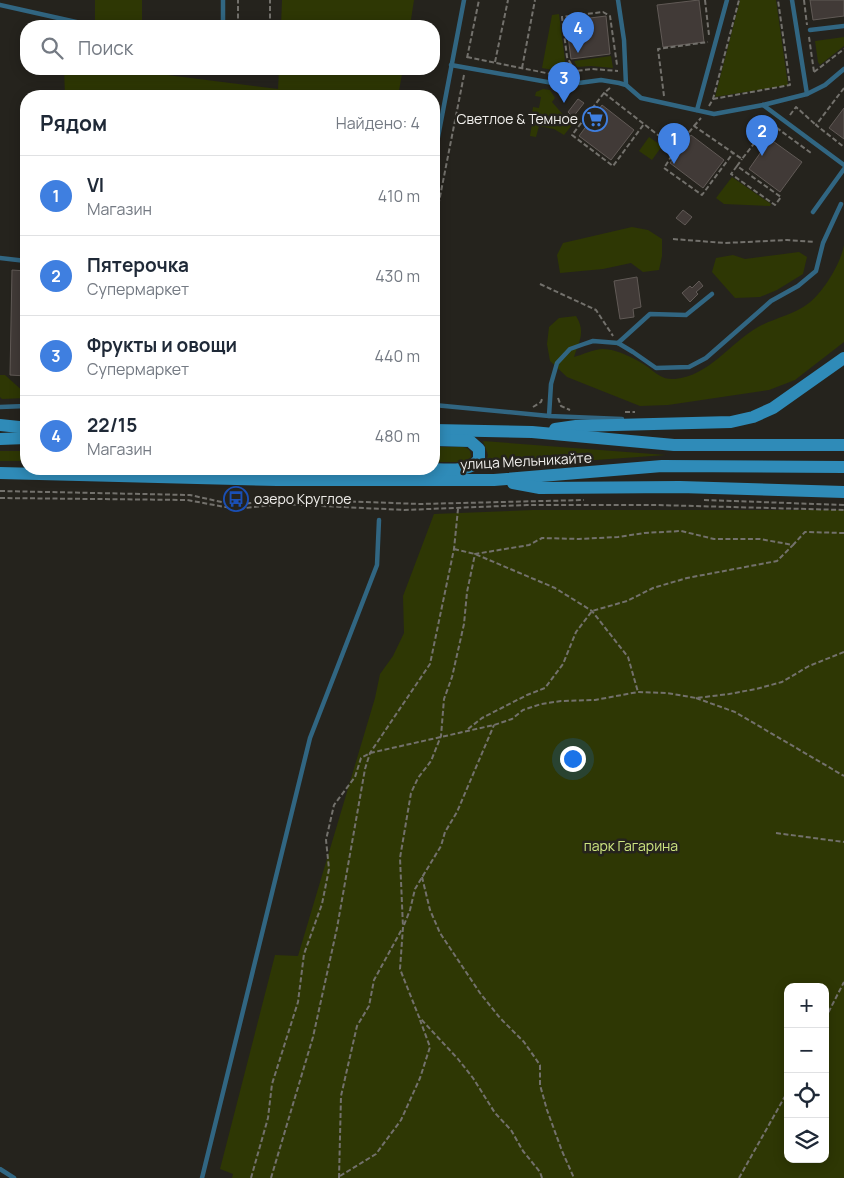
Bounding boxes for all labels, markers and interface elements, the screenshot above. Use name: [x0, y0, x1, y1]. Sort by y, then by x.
pin: 4: [562, 12, 594, 53]
search box: [20, 20, 440, 75]
icon: search: [38, 34, 66, 62]
text: Поиск: [78, 35, 133, 61]
pin: 3: [548, 62, 580, 103]
supermarket icon: Светлое & Темное: [582, 106, 608, 132]
text: Рядом: [40, 109, 107, 137]
place label: Светлое & Темное: [456, 109, 578, 128]
text: Найдено: 4: [336, 112, 420, 134]
pin: 2: [746, 115, 778, 156]
pin: 1: [658, 123, 690, 164]
text: Vl: [87, 172, 104, 198]
text: 1: [52, 185, 60, 207]
text: 410 m: [378, 185, 420, 207]
text: Магазин: [87, 198, 152, 220]
text: Пятерочка: [87, 252, 189, 278]
text: 2: [51, 265, 61, 287]
text: 430 m: [375, 265, 420, 287]
text: Супермаркет: [87, 278, 189, 300]
text: Фрукты и овощи: [87, 332, 237, 358]
text: 3: [51, 345, 61, 367]
text: 440 m: [374, 345, 420, 367]
text: Супермаркет: [87, 358, 189, 380]
text: 22/15: [87, 412, 137, 438]
text: 4: [51, 425, 61, 447]
text: 480 m: [375, 425, 420, 447]
text: Магазин: [87, 438, 152, 460]
street label: улица Мельникайте: [460, 448, 592, 473]
bus stop icon: озеро Круглое: [223, 486, 249, 512]
place label: озеро Круглое: [254, 489, 351, 508]
your location: [560, 746, 586, 772]
park label: парк Гагарина: [584, 836, 678, 855]
map controls: [784, 983, 829, 1163]
button: +: [784, 983, 829, 1028]
button: −: [784, 1028, 829, 1073]
button: locate: [784, 1073, 829, 1118]
button: layers: [784, 1118, 829, 1163]

